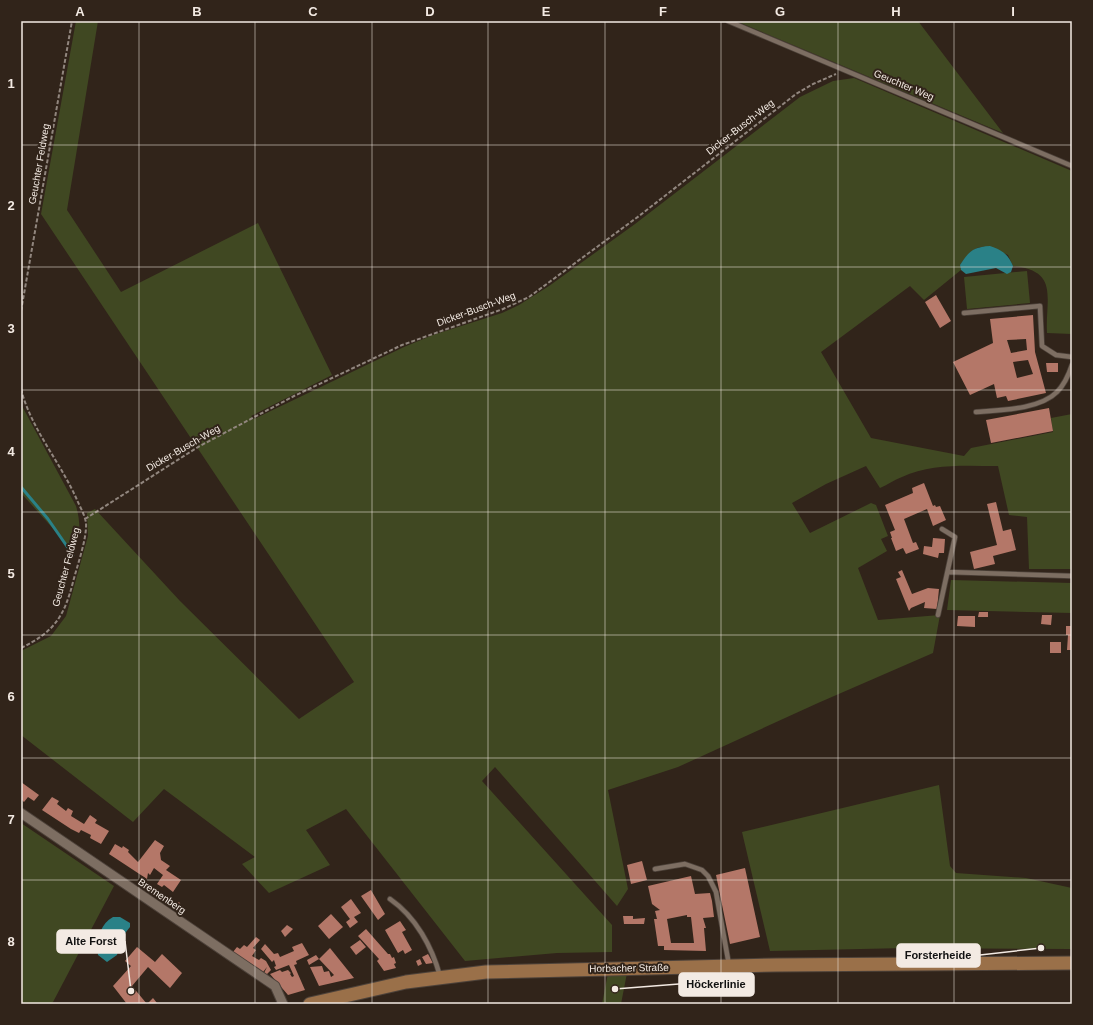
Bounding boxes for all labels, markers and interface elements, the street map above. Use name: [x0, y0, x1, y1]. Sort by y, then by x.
text: A: [75, 4, 85, 19]
text: B: [192, 4, 202, 19]
text: C: [308, 4, 318, 19]
text: D: [425, 4, 435, 19]
text: E: [542, 4, 551, 19]
text: F: [659, 4, 667, 19]
text: G: [775, 4, 785, 19]
text: H: [891, 4, 901, 19]
text: I: [1011, 4, 1015, 19]
street label: Geuchter Weg: [872, 67, 936, 103]
text: 1: [7, 76, 15, 91]
street label: Dicker-Busch-Weg: [704, 97, 776, 157]
street label: Geuchter Feldweg: [26, 123, 52, 205]
text: 2: [7, 198, 15, 213]
street label: Dicker-Busch-Weg: [435, 290, 517, 328]
text: 3: [7, 321, 15, 336]
street label: Dicker-Busch-Weg: [144, 422, 222, 474]
text: 4: [7, 444, 15, 459]
street label: Geuchter Feldweg: [50, 526, 82, 608]
text: 5: [7, 566, 15, 581]
text: 6: [7, 689, 15, 704]
text: 7: [7, 812, 15, 827]
street label: Bremenberg: [136, 876, 188, 916]
callout: Alte Forst: [57, 930, 125, 953]
text: 8: [7, 934, 15, 949]
text: Alte Forst: [65, 935, 117, 947]
callout: Forsterheide: [897, 944, 980, 967]
text: Forsterheide: [905, 949, 971, 961]
street label: Horbacher Straße: [589, 962, 669, 974]
callout: Höckerlinie: [679, 973, 754, 996]
text: Höckerlinie: [686, 978, 746, 990]

